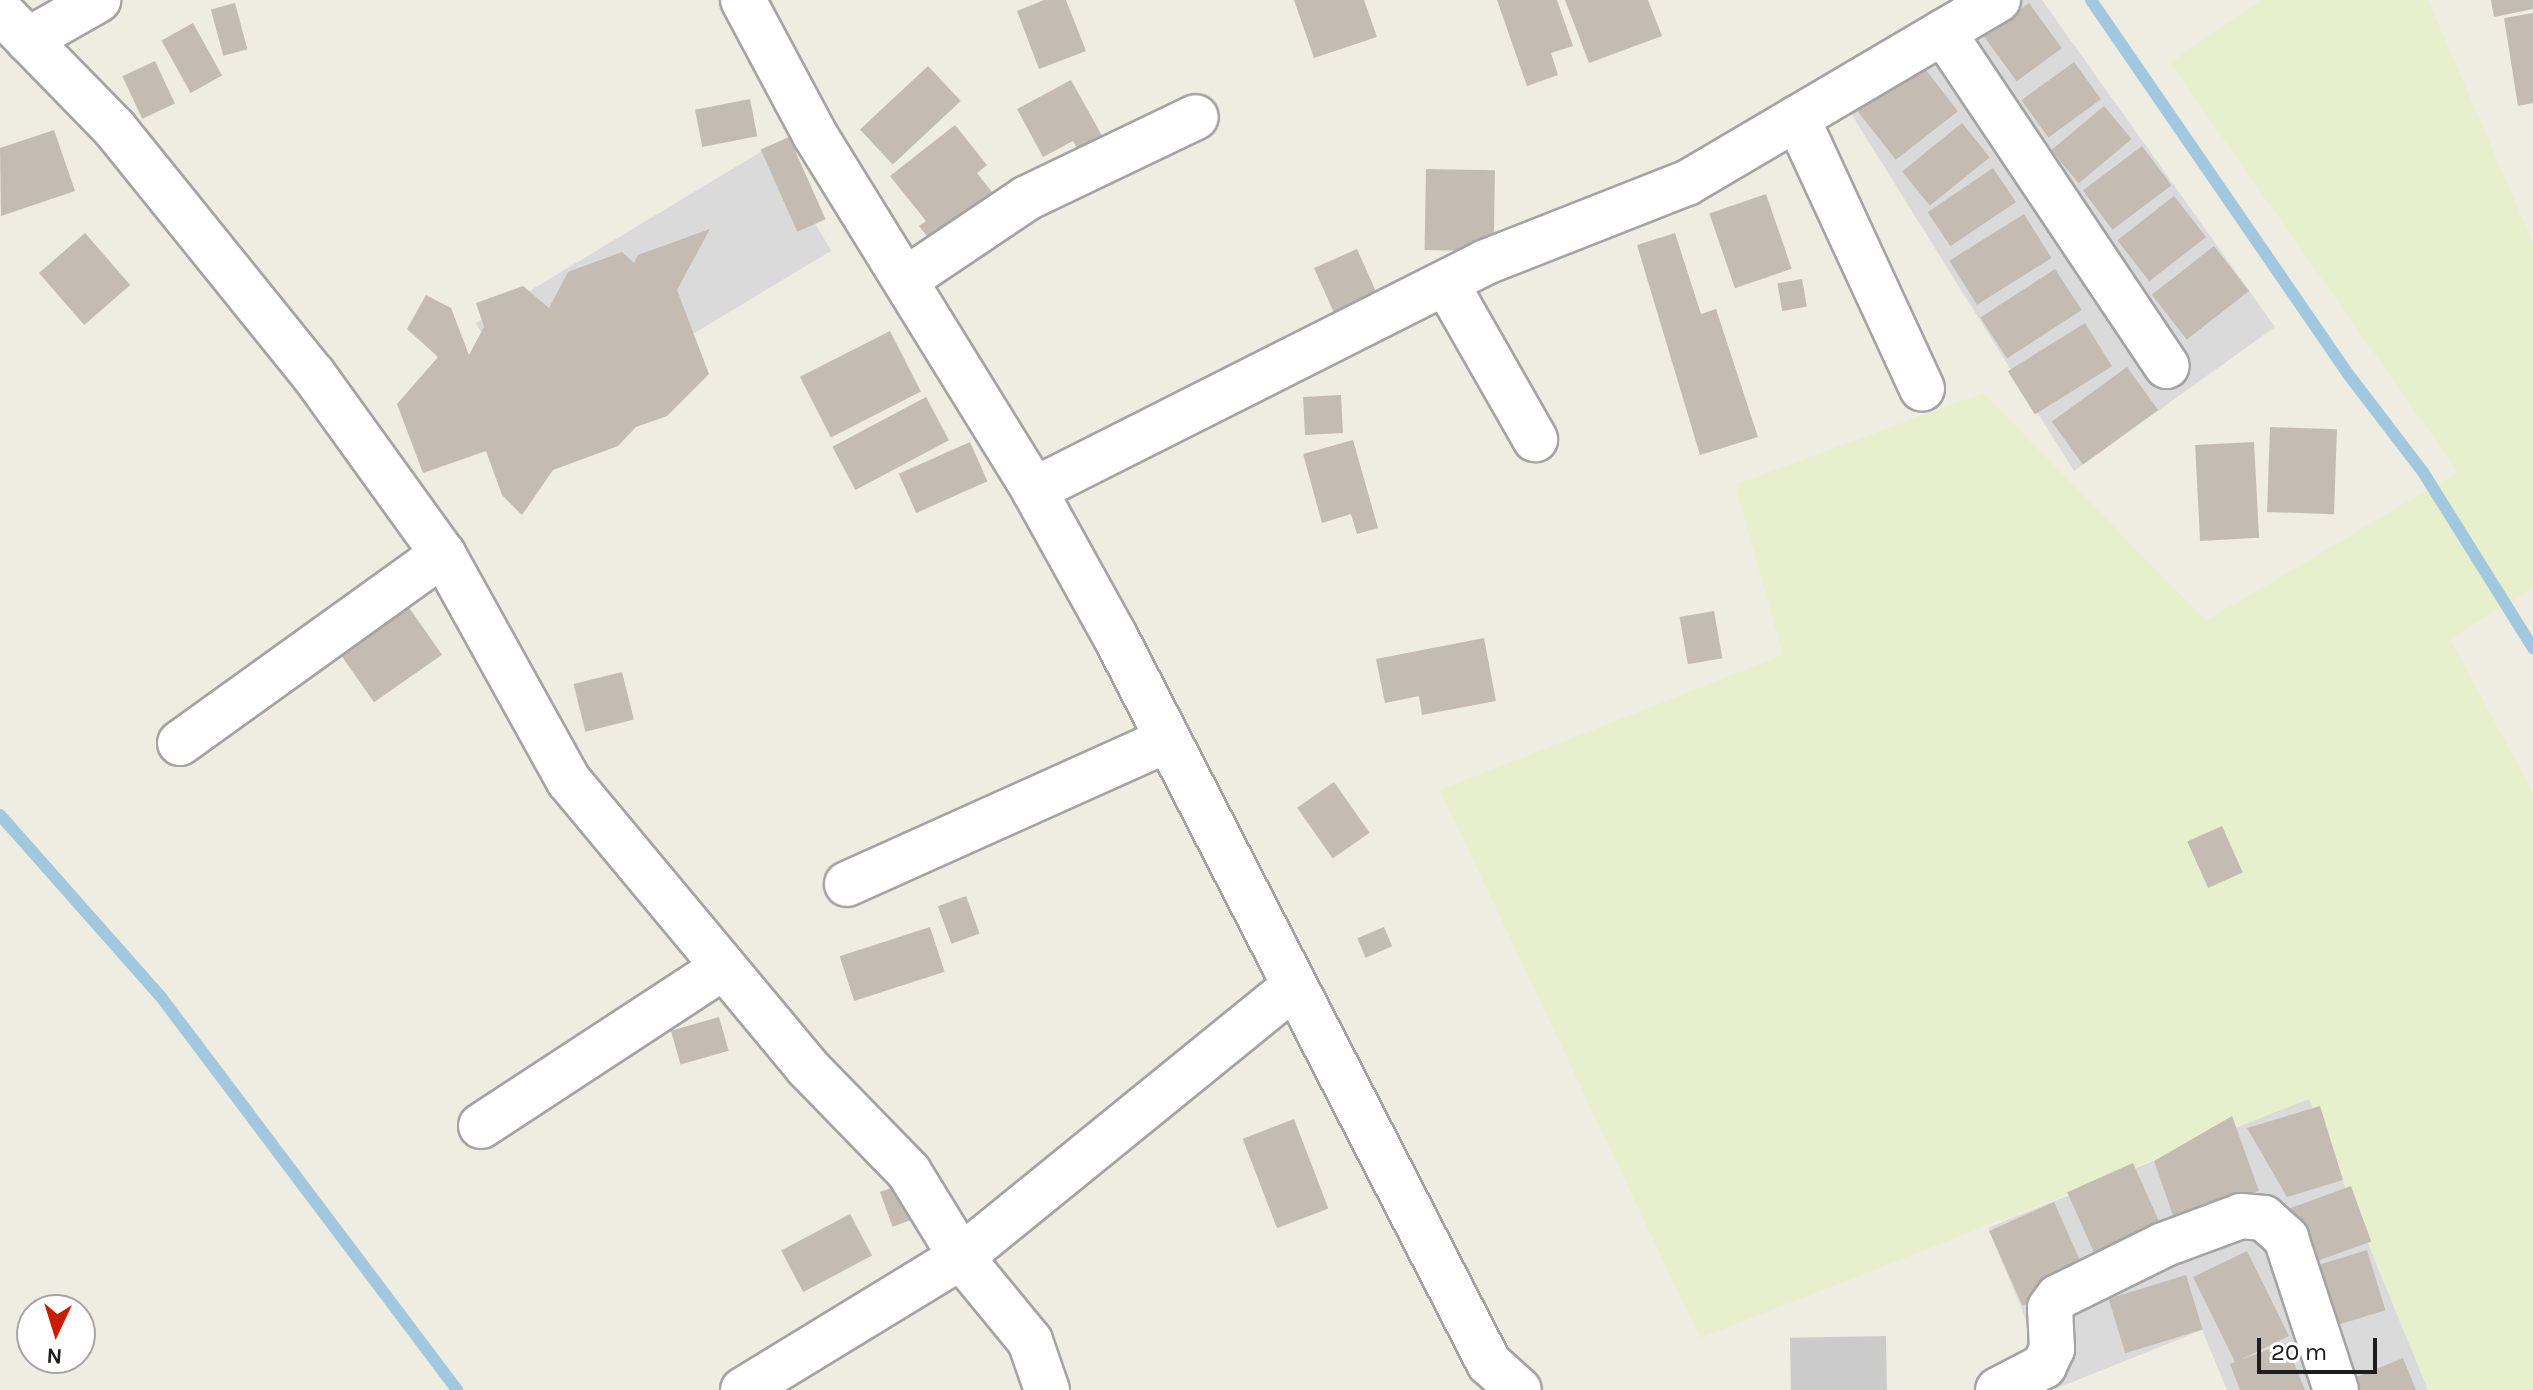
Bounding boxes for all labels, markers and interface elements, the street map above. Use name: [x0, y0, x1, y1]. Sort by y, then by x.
north arrow: [16, 1294, 96, 1374]
scale bar: [2261, 1322, 2381, 1372]
text: 20 m: [2271, 1338, 2327, 1366]
text: N: [46, 1342, 63, 1369]

